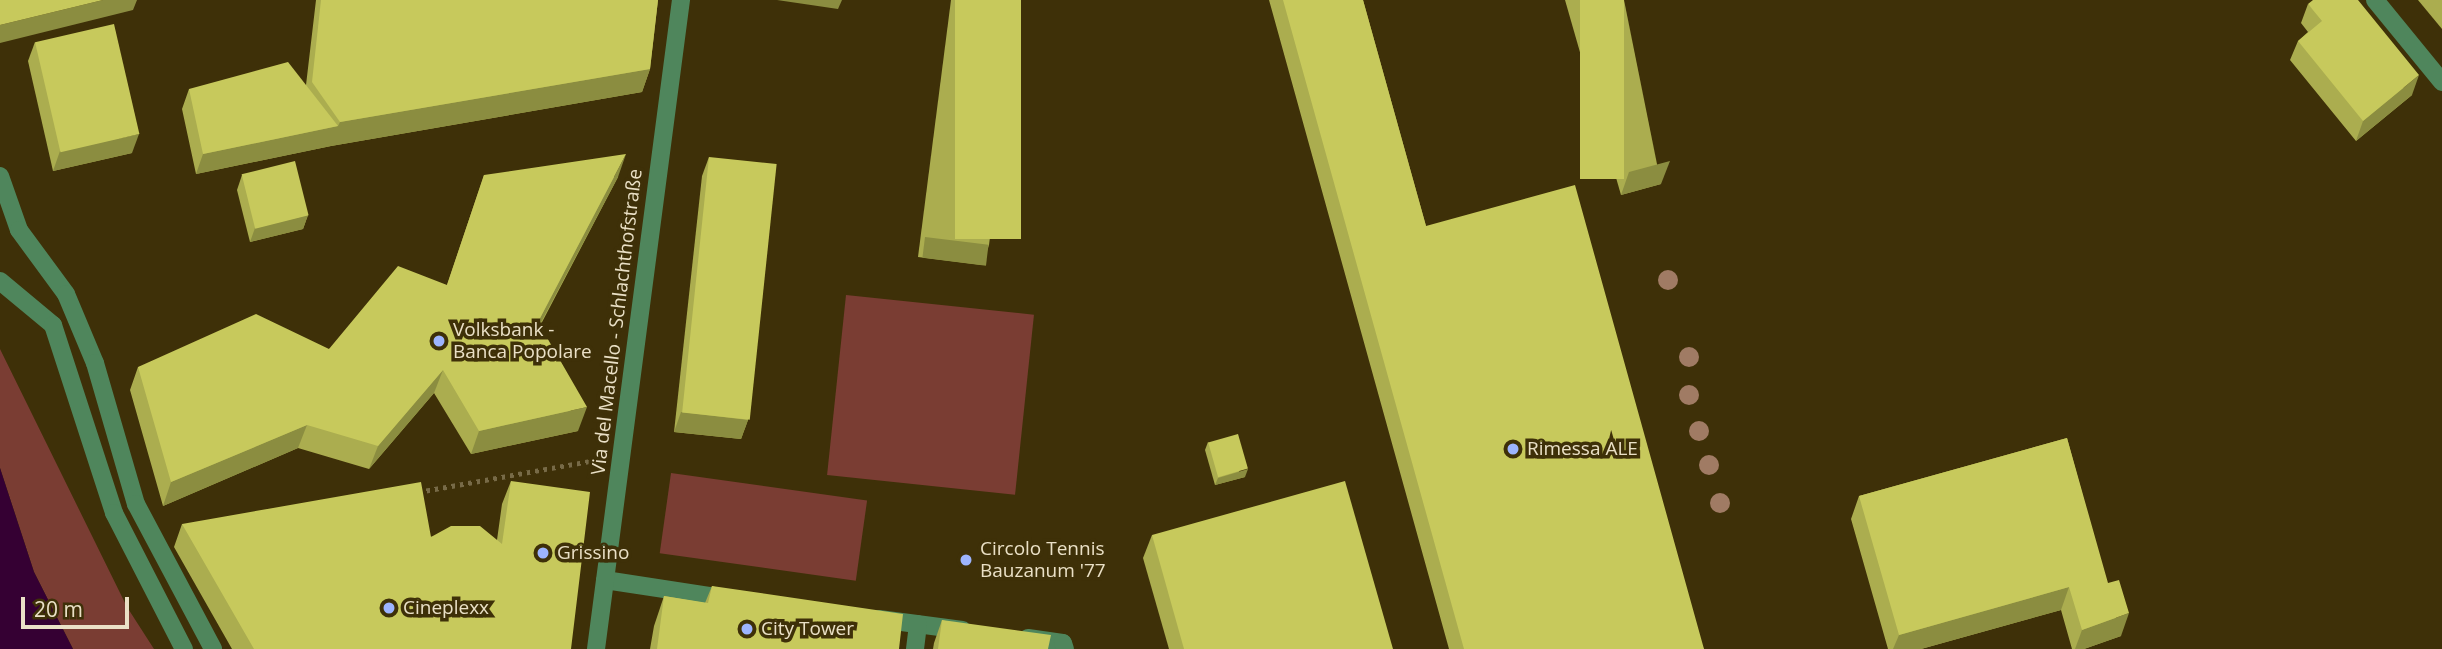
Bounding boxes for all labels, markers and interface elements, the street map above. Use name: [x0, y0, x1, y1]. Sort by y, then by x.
street label: Via del Macello - Schlachthofstraße: [587, 168, 647, 476]
place label: Volksbank - Banca Popolare: [453, 319, 592, 363]
marker: Volksbank - Banca Popolare: [431, 333, 447, 349]
place label: Rimessa ALE: [1527, 438, 1638, 460]
marker: Rimessa ALE: [1505, 441, 1521, 457]
place label: Circolo Tennis Bauzanum '77: [980, 538, 1106, 582]
place label: Grissino: [557, 542, 629, 564]
marker: Grissino: [535, 545, 551, 561]
marker: Circolo Tennis Bauzanum '77: [958, 552, 974, 568]
scale bar: [24, 582, 133, 626]
text: 20 m: [34, 595, 83, 623]
place label: Cineplexx: [403, 597, 489, 619]
marker: Cineplexx: [381, 600, 397, 616]
place label: City Tower: [761, 618, 854, 640]
marker: City Tower: [739, 621, 755, 637]

